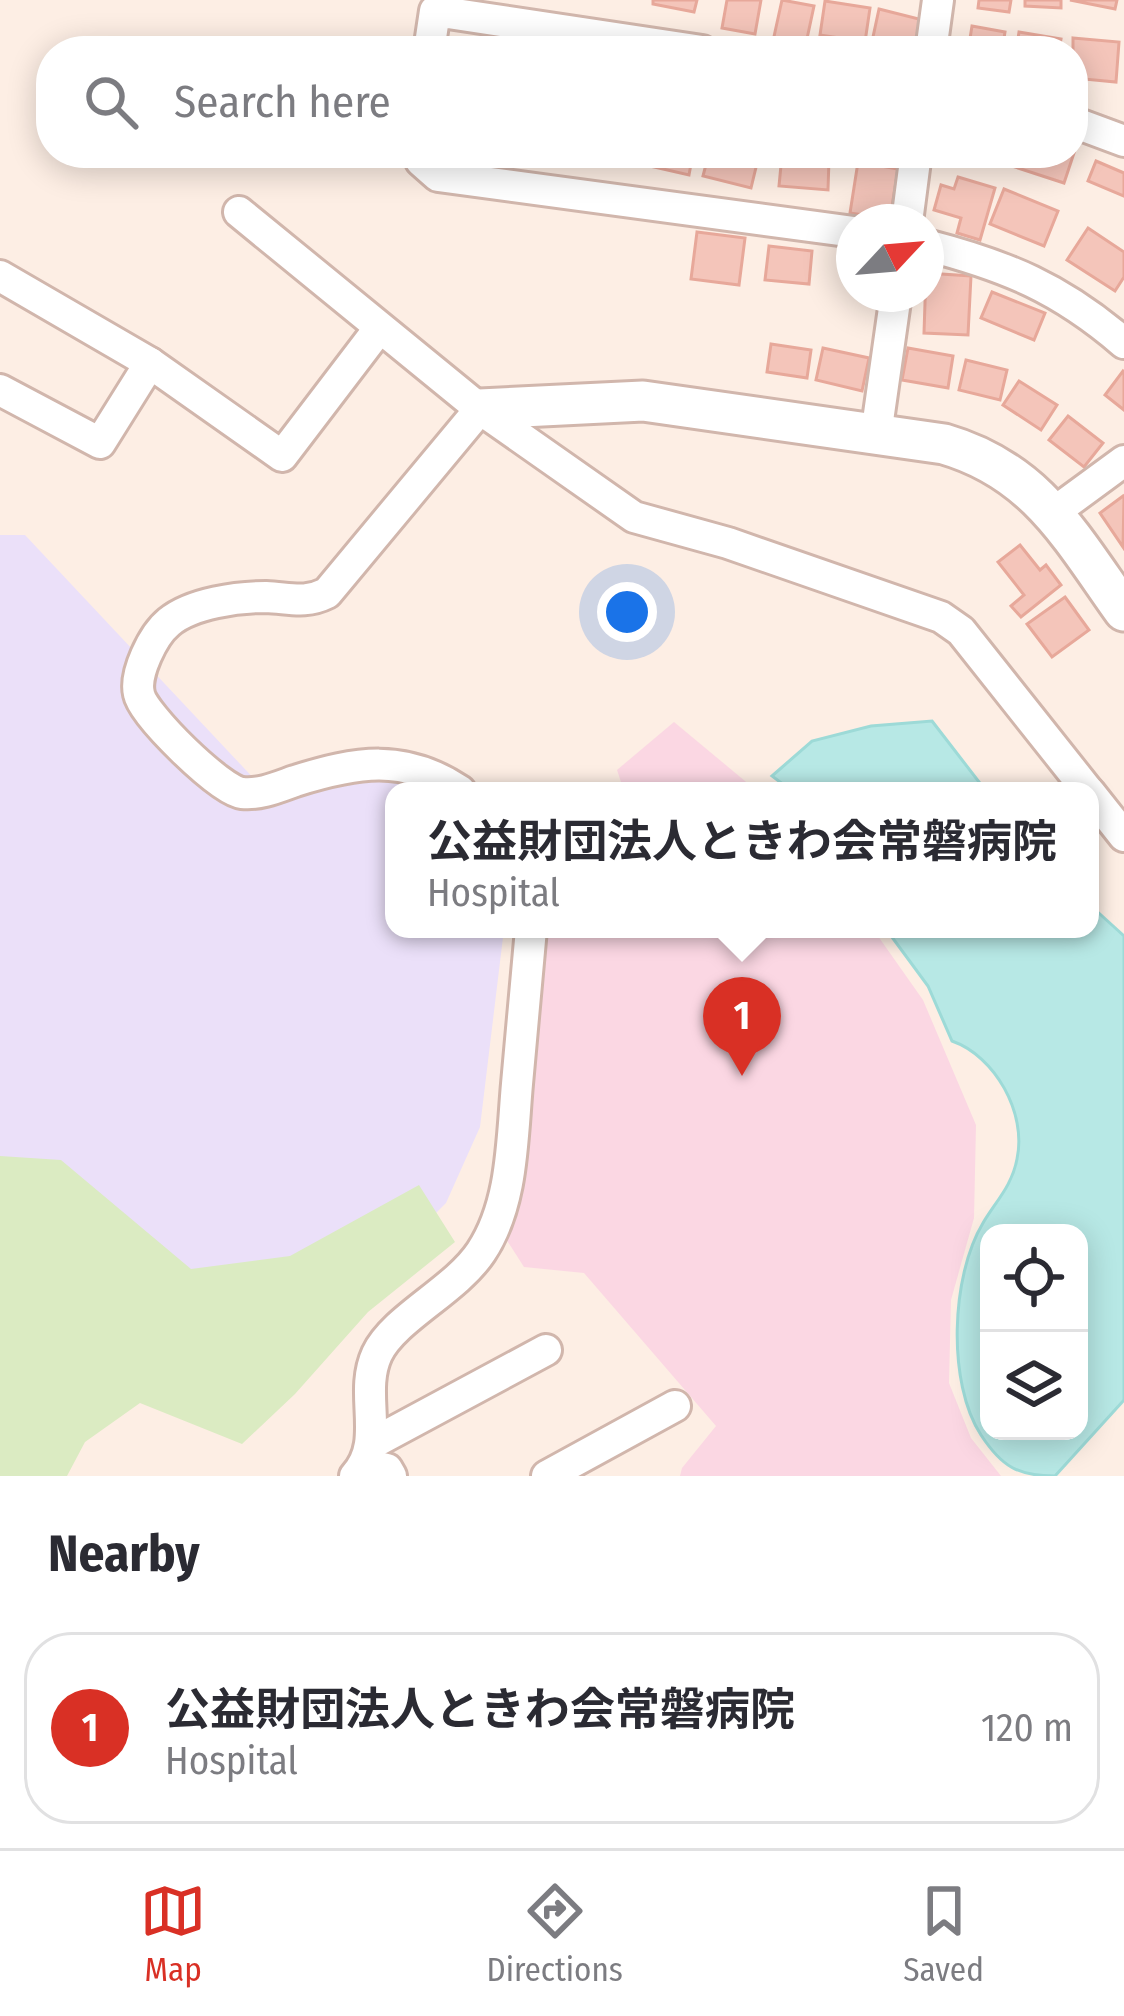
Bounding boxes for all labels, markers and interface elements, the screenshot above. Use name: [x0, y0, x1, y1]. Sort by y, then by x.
search box: [36, 36, 1088, 168]
icon: search: [78, 69, 144, 135]
text: Search here: [174, 75, 391, 129]
north arrow: [836, 204, 944, 312]
your location: [597, 582, 657, 642]
popup: [385, 782, 1099, 938]
text: 公益財団法人ときわ会常磐病院: [427, 815, 1057, 869]
text: Hospital: [427, 870, 560, 916]
pin: 1: [703, 977, 781, 1076]
map controls: [980, 1224, 1088, 1440]
button: locate: [980, 1224, 1088, 1332]
button: layers: [980, 1332, 1088, 1440]
text: Nearby: [48, 1523, 200, 1585]
text: 公益財団法人ときわ会常磐病院: [165, 1683, 795, 1737]
text: 1: [82, 1705, 98, 1751]
text: 120 m: [981, 1705, 1073, 1751]
text: Hospital: [165, 1738, 298, 1784]
tab: Map: [140, 1878, 206, 1990]
tab: Directions: [486, 1878, 623, 1990]
tab: Saved: [903, 1878, 984, 1990]

